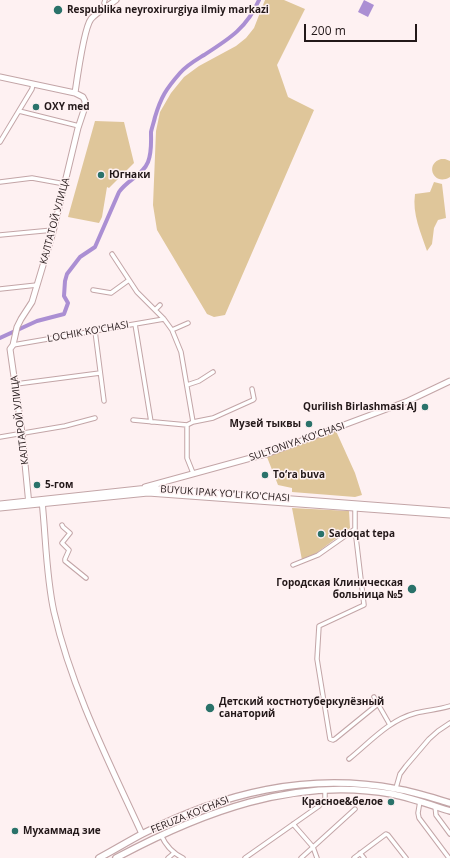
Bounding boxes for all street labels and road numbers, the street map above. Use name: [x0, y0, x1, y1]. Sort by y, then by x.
street label: КАЛТАТОЙ УЛИЦА: [38, 176, 72, 266]
street label: LOCHIK KO'CHASI: [46, 319, 130, 345]
street label: КАЛТАРОЙ УЛИЦА: [9, 375, 31, 465]
street label: SULTONIYA KO'CHASI: [248, 420, 346, 464]
street label: BUYUK IPAK YO'LI KO'CHASI: [160, 483, 290, 505]
street label: FERUZA KO'CHASI: [149, 794, 231, 836]

